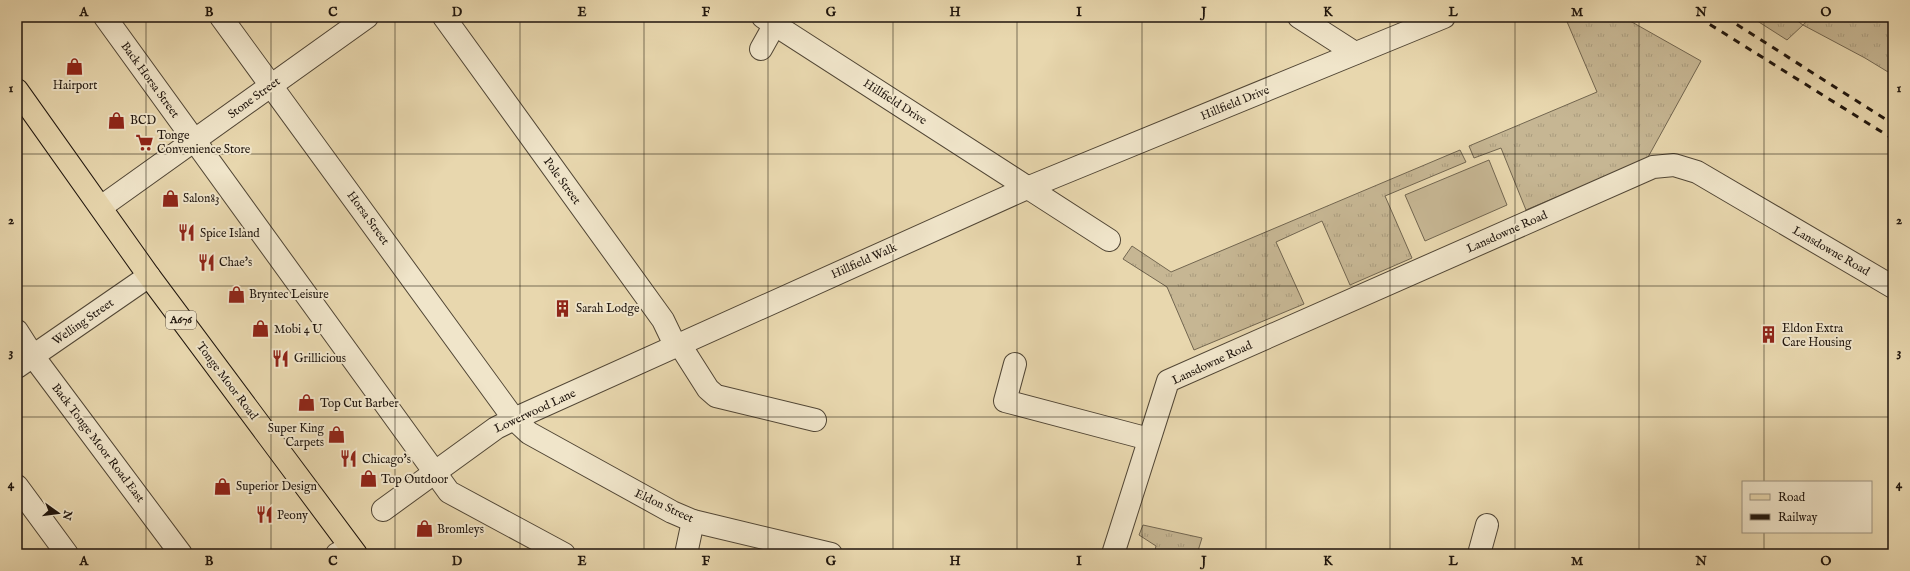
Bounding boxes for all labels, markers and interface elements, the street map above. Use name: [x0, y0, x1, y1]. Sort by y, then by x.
text: A: [79, 4, 90, 21]
text: B: [205, 4, 214, 21]
text: C: [328, 4, 338, 21]
text: D: [452, 4, 463, 21]
text: E: [577, 4, 587, 21]
text: F: [702, 4, 711, 21]
text: G: [826, 4, 837, 21]
text: H: [949, 4, 961, 21]
text: I: [1076, 4, 1082, 21]
text: J: [1199, 4, 1207, 21]
text: K: [1323, 4, 1333, 21]
text: L: [1447, 4, 1458, 21]
text: M: [1571, 4, 1584, 21]
text: N: [1694, 4, 1707, 21]
text: O: [1821, 4, 1832, 21]
street label: Back Horsa Street: [117, 39, 183, 121]
shop icon: Hairport: [65, 56, 85, 76]
street label: Stone Street: [225, 74, 283, 122]
street label: Hillfield Drive: [860, 76, 930, 128]
place label: Hairport: [53, 78, 97, 94]
text: 1: [9, 80, 14, 97]
text: 1: [1897, 80, 1902, 97]
street label: Hillfield Drive: [1198, 82, 1272, 124]
shop icon: BCD: [107, 110, 127, 130]
place label: BCD: [130, 113, 157, 128]
place label: Tonge Convenience Store: [157, 128, 251, 157]
supermarket icon: Tonge Convenience Store: [134, 132, 154, 152]
street label: Pole Street: [540, 155, 584, 207]
shop icon: Salon83: [160, 188, 180, 208]
street label: Horsa Street: [343, 188, 393, 248]
place label: Salon83: [183, 191, 220, 206]
street label: Lansdowne Road: [1464, 207, 1550, 256]
text: 2: [8, 212, 14, 229]
text: 2: [1896, 212, 1902, 229]
restaurant icon: Spice Island: [177, 223, 197, 243]
street label: Lansdowne Road: [1790, 223, 1873, 279]
place label: Spice Island: [200, 226, 260, 242]
street label: Hillfield Walk: [829, 240, 900, 282]
restaurant icon: Chae's: [196, 252, 216, 272]
place label: Chae's: [219, 255, 252, 270]
shop icon: Bryntec Leisure: [226, 284, 246, 304]
place label: Bryntec Leisure: [249, 287, 329, 302]
street label: Welling Street: [49, 295, 117, 349]
building icon: Sarah Lodge: [553, 298, 573, 318]
place label: Sarah Lodge: [576, 301, 640, 316]
road number: A676: [166, 311, 196, 329]
shop icon: Mobi 4 U: [251, 319, 271, 339]
place label: Eldon Extra Care Housing: [1782, 321, 1852, 350]
place label: Mobi 4 U: [274, 322, 323, 337]
building icon: Eldon Extra Care Housing: [1759, 325, 1779, 345]
street label: Lansdowne Road: [1170, 338, 1255, 388]
street label: Tonge Moor Road: [193, 339, 261, 423]
text: 3: [9, 344, 14, 361]
text: 3: [1897, 344, 1902, 361]
restaurant icon: Grillicious: [271, 348, 291, 368]
place label: Grillicious: [294, 351, 346, 366]
street label: Back Tonge Moor Road East: [48, 381, 148, 505]
street label: Lowerwood Lane: [492, 385, 579, 436]
shop icon: Top Cut Barber: [297, 393, 317, 413]
place label: Top Cut Barber: [320, 396, 399, 412]
place label: Super King Carpets: [268, 421, 324, 451]
shop icon: Super King Carpets: [327, 425, 347, 445]
restaurant icon: Chicago's: [339, 449, 359, 469]
place label: Chicago's: [362, 452, 411, 467]
shop icon: Top Outdoor: [358, 469, 378, 489]
place label: Top Outdoor: [381, 472, 449, 488]
text: 4: [8, 476, 15, 493]
shop icon: Superior Design: [213, 476, 233, 496]
text: 4: [1896, 476, 1903, 493]
place label: Superior Design: [236, 479, 317, 495]
legend: [1742, 481, 1872, 533]
street label: Eldon Street: [632, 486, 696, 526]
text: Road: [1778, 490, 1806, 505]
north arrow: [38, 493, 78, 533]
restaurant icon: Peony: [254, 505, 274, 525]
text: N: [59, 508, 75, 522]
place label: Peony: [277, 508, 308, 523]
text: Railway: [1778, 510, 1817, 525]
shop icon: Bromleys: [414, 519, 434, 539]
place label: Bromleys: [437, 522, 484, 537]
text: A: [79, 553, 90, 570]
text: B: [205, 553, 214, 570]
text: C: [328, 553, 338, 570]
text: D: [452, 553, 463, 570]
text: E: [577, 553, 587, 570]
text: F: [702, 553, 711, 570]
text: G: [826, 553, 837, 570]
text: H: [949, 553, 961, 570]
text: I: [1076, 553, 1082, 570]
text: J: [1199, 553, 1207, 570]
text: K: [1323, 553, 1333, 570]
text: L: [1447, 553, 1458, 570]
text: M: [1571, 553, 1584, 570]
text: N: [1694, 553, 1707, 570]
text: O: [1821, 553, 1832, 570]

